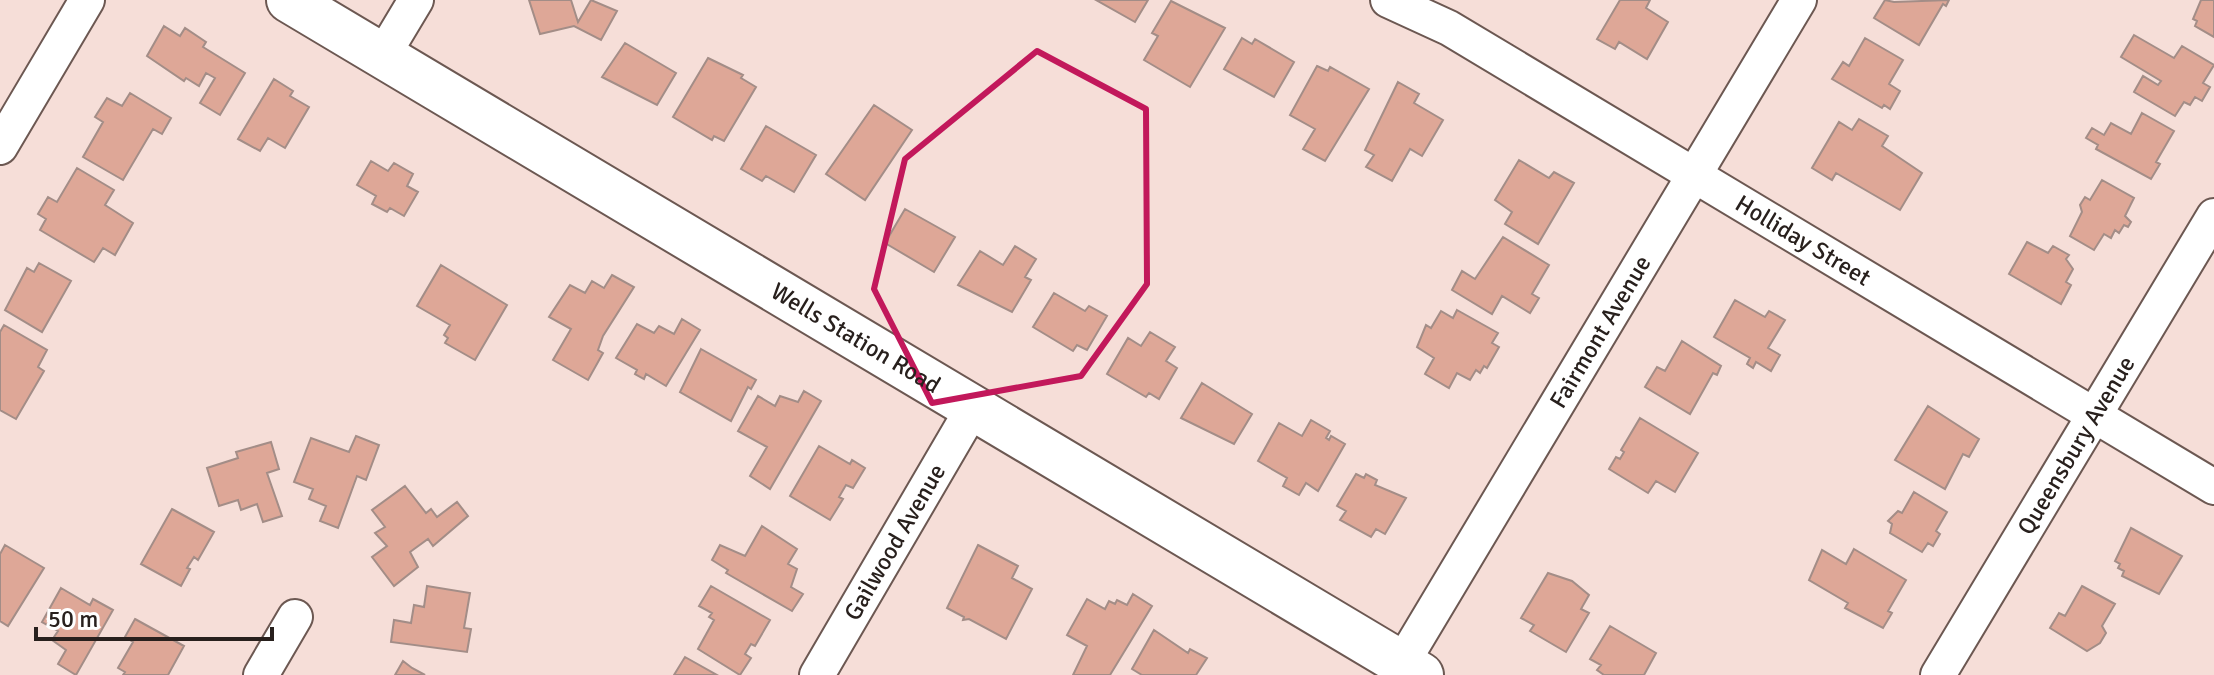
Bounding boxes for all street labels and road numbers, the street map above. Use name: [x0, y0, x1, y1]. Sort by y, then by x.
street label: Holliday Street: [1730, 188, 1876, 293]
street label: Fairmont Avenue: [1543, 250, 1658, 414]
street label: Wells Station Road: [766, 276, 946, 400]
street label: Queensbury Avenue: [2011, 351, 2141, 540]
street label: Gailwood Avenue: [837, 458, 952, 626]

